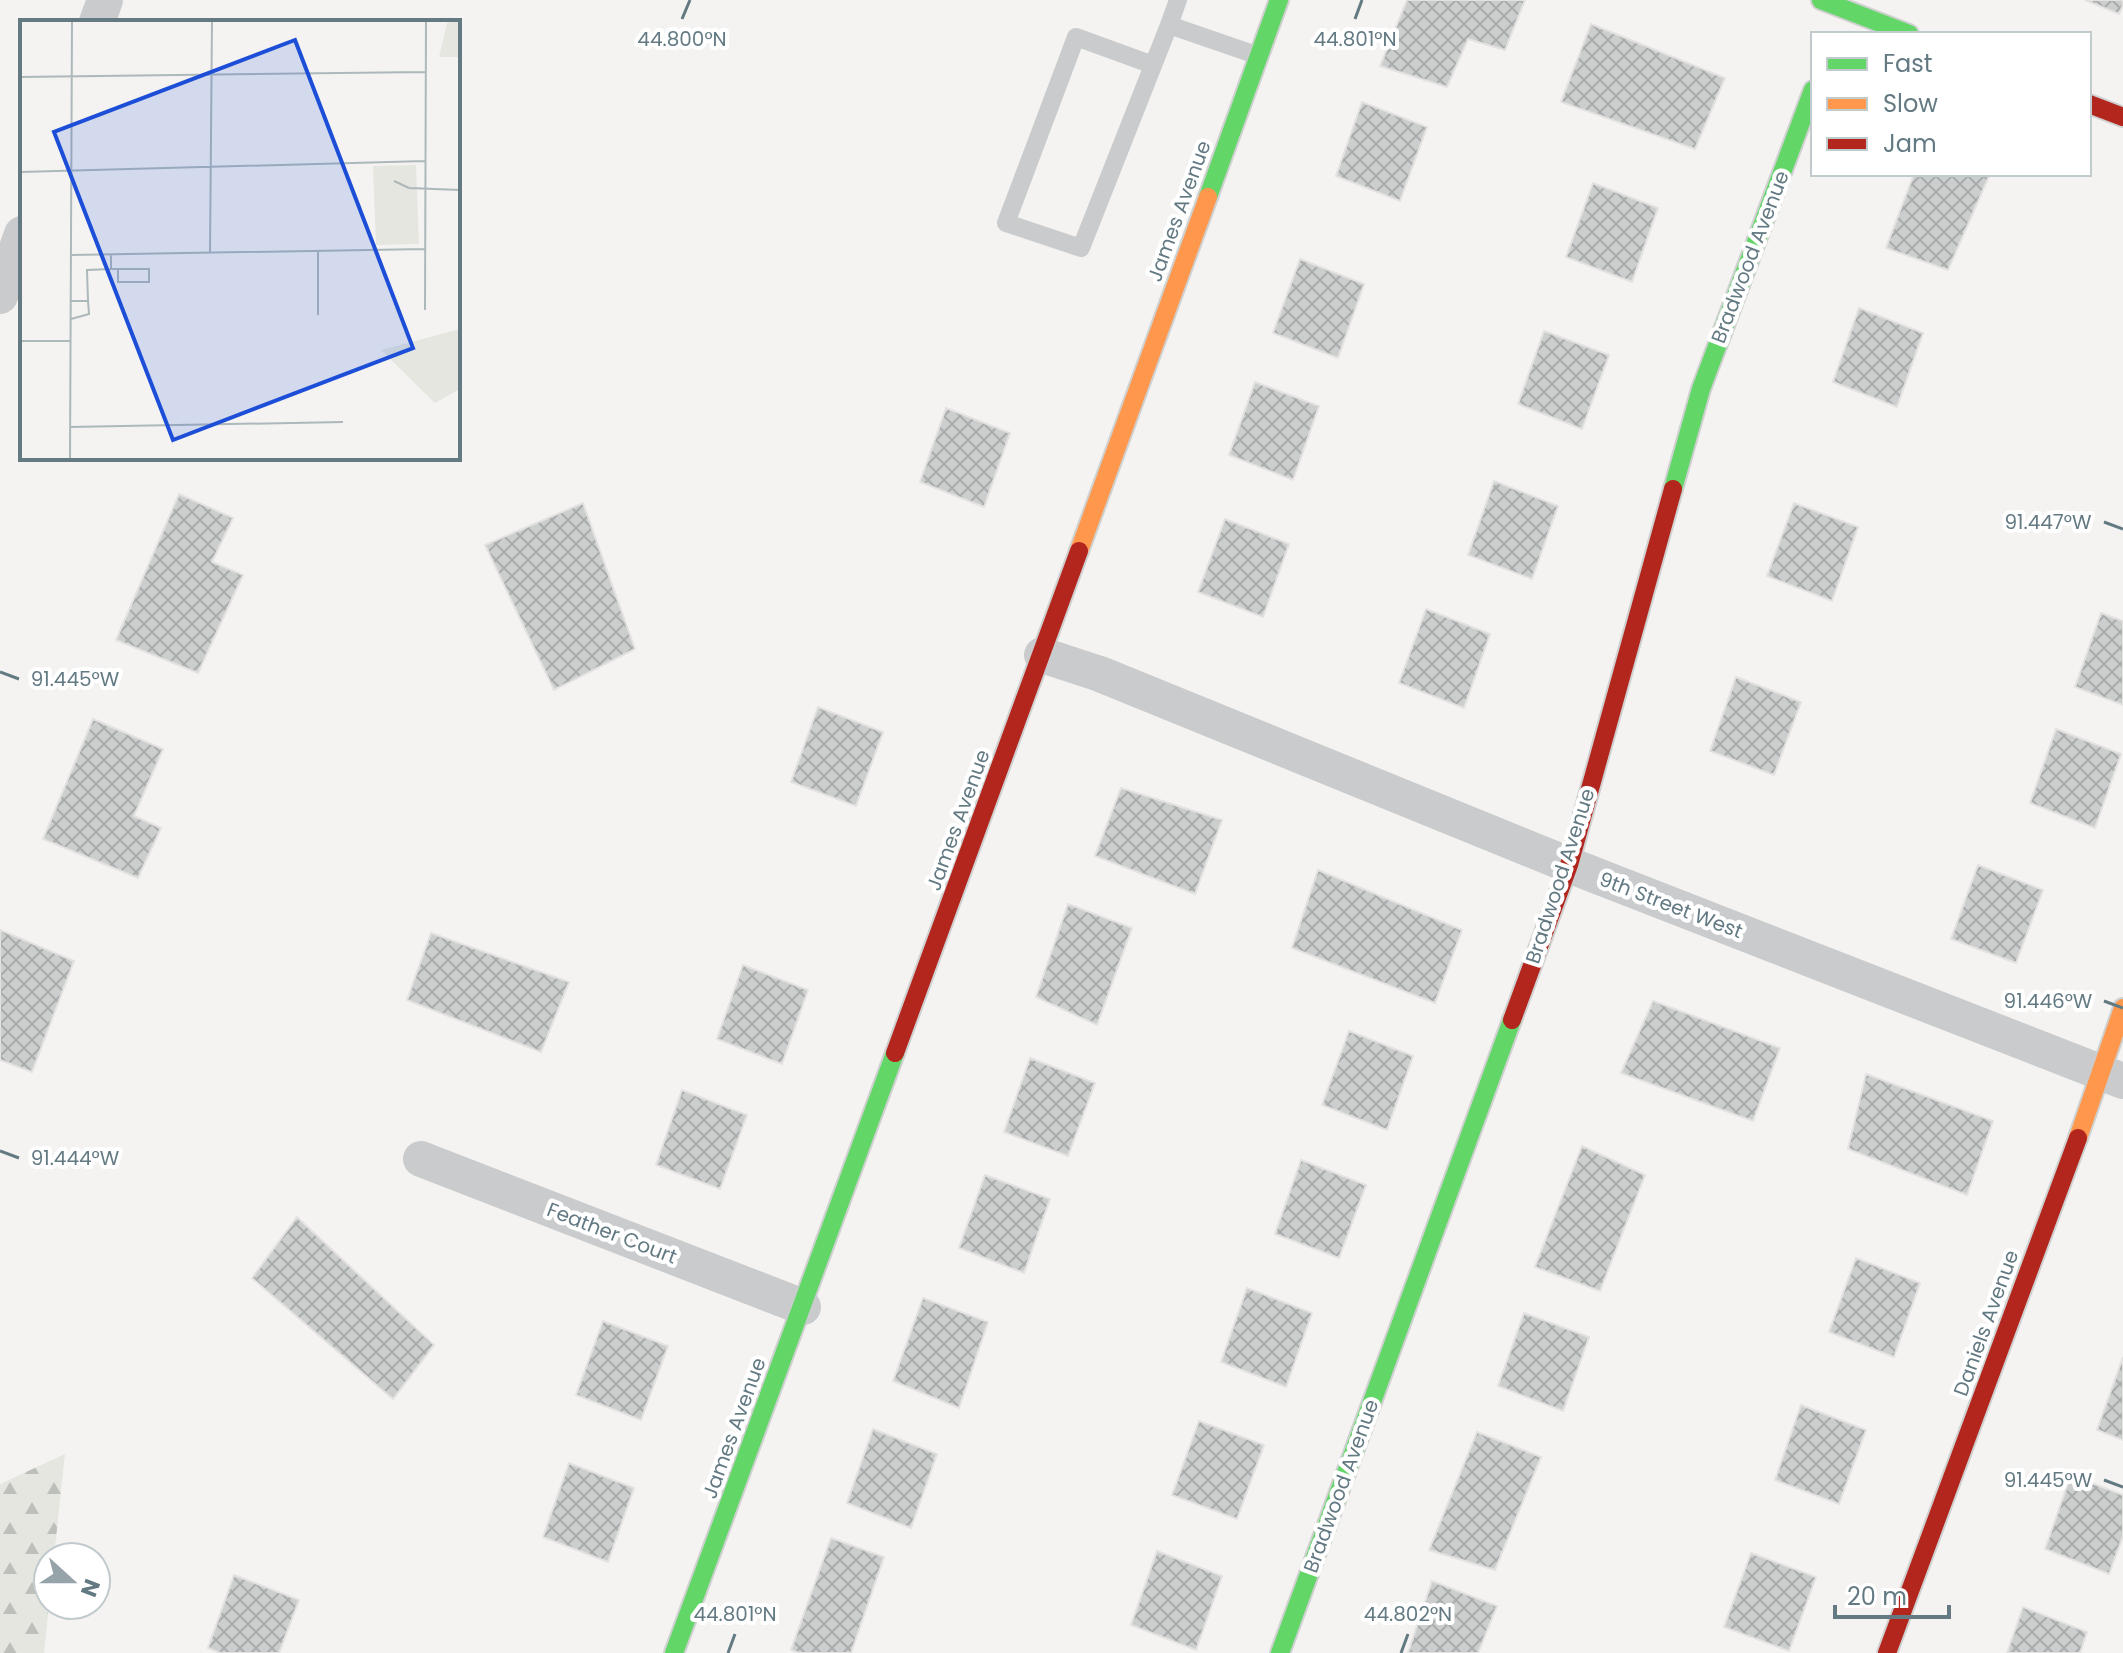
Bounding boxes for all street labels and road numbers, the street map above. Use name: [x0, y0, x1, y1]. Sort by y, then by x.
street label: James Avenue: [1141, 137, 1217, 285]
street label: Bradwood Avenue: [1704, 167, 1796, 347]
street label: James Avenue: [920, 746, 996, 894]
street label: Bradwood Avenue: [1518, 785, 1602, 967]
street label: 9th Street West: [1595, 865, 1747, 945]
street label: Feather Court: [543, 1195, 681, 1271]
street label: Daniels Avenue: [1947, 1246, 2025, 1400]
street label: James Avenue: [696, 1354, 772, 1502]
street label: Bradwood Avenue: [1297, 1395, 1385, 1577]

